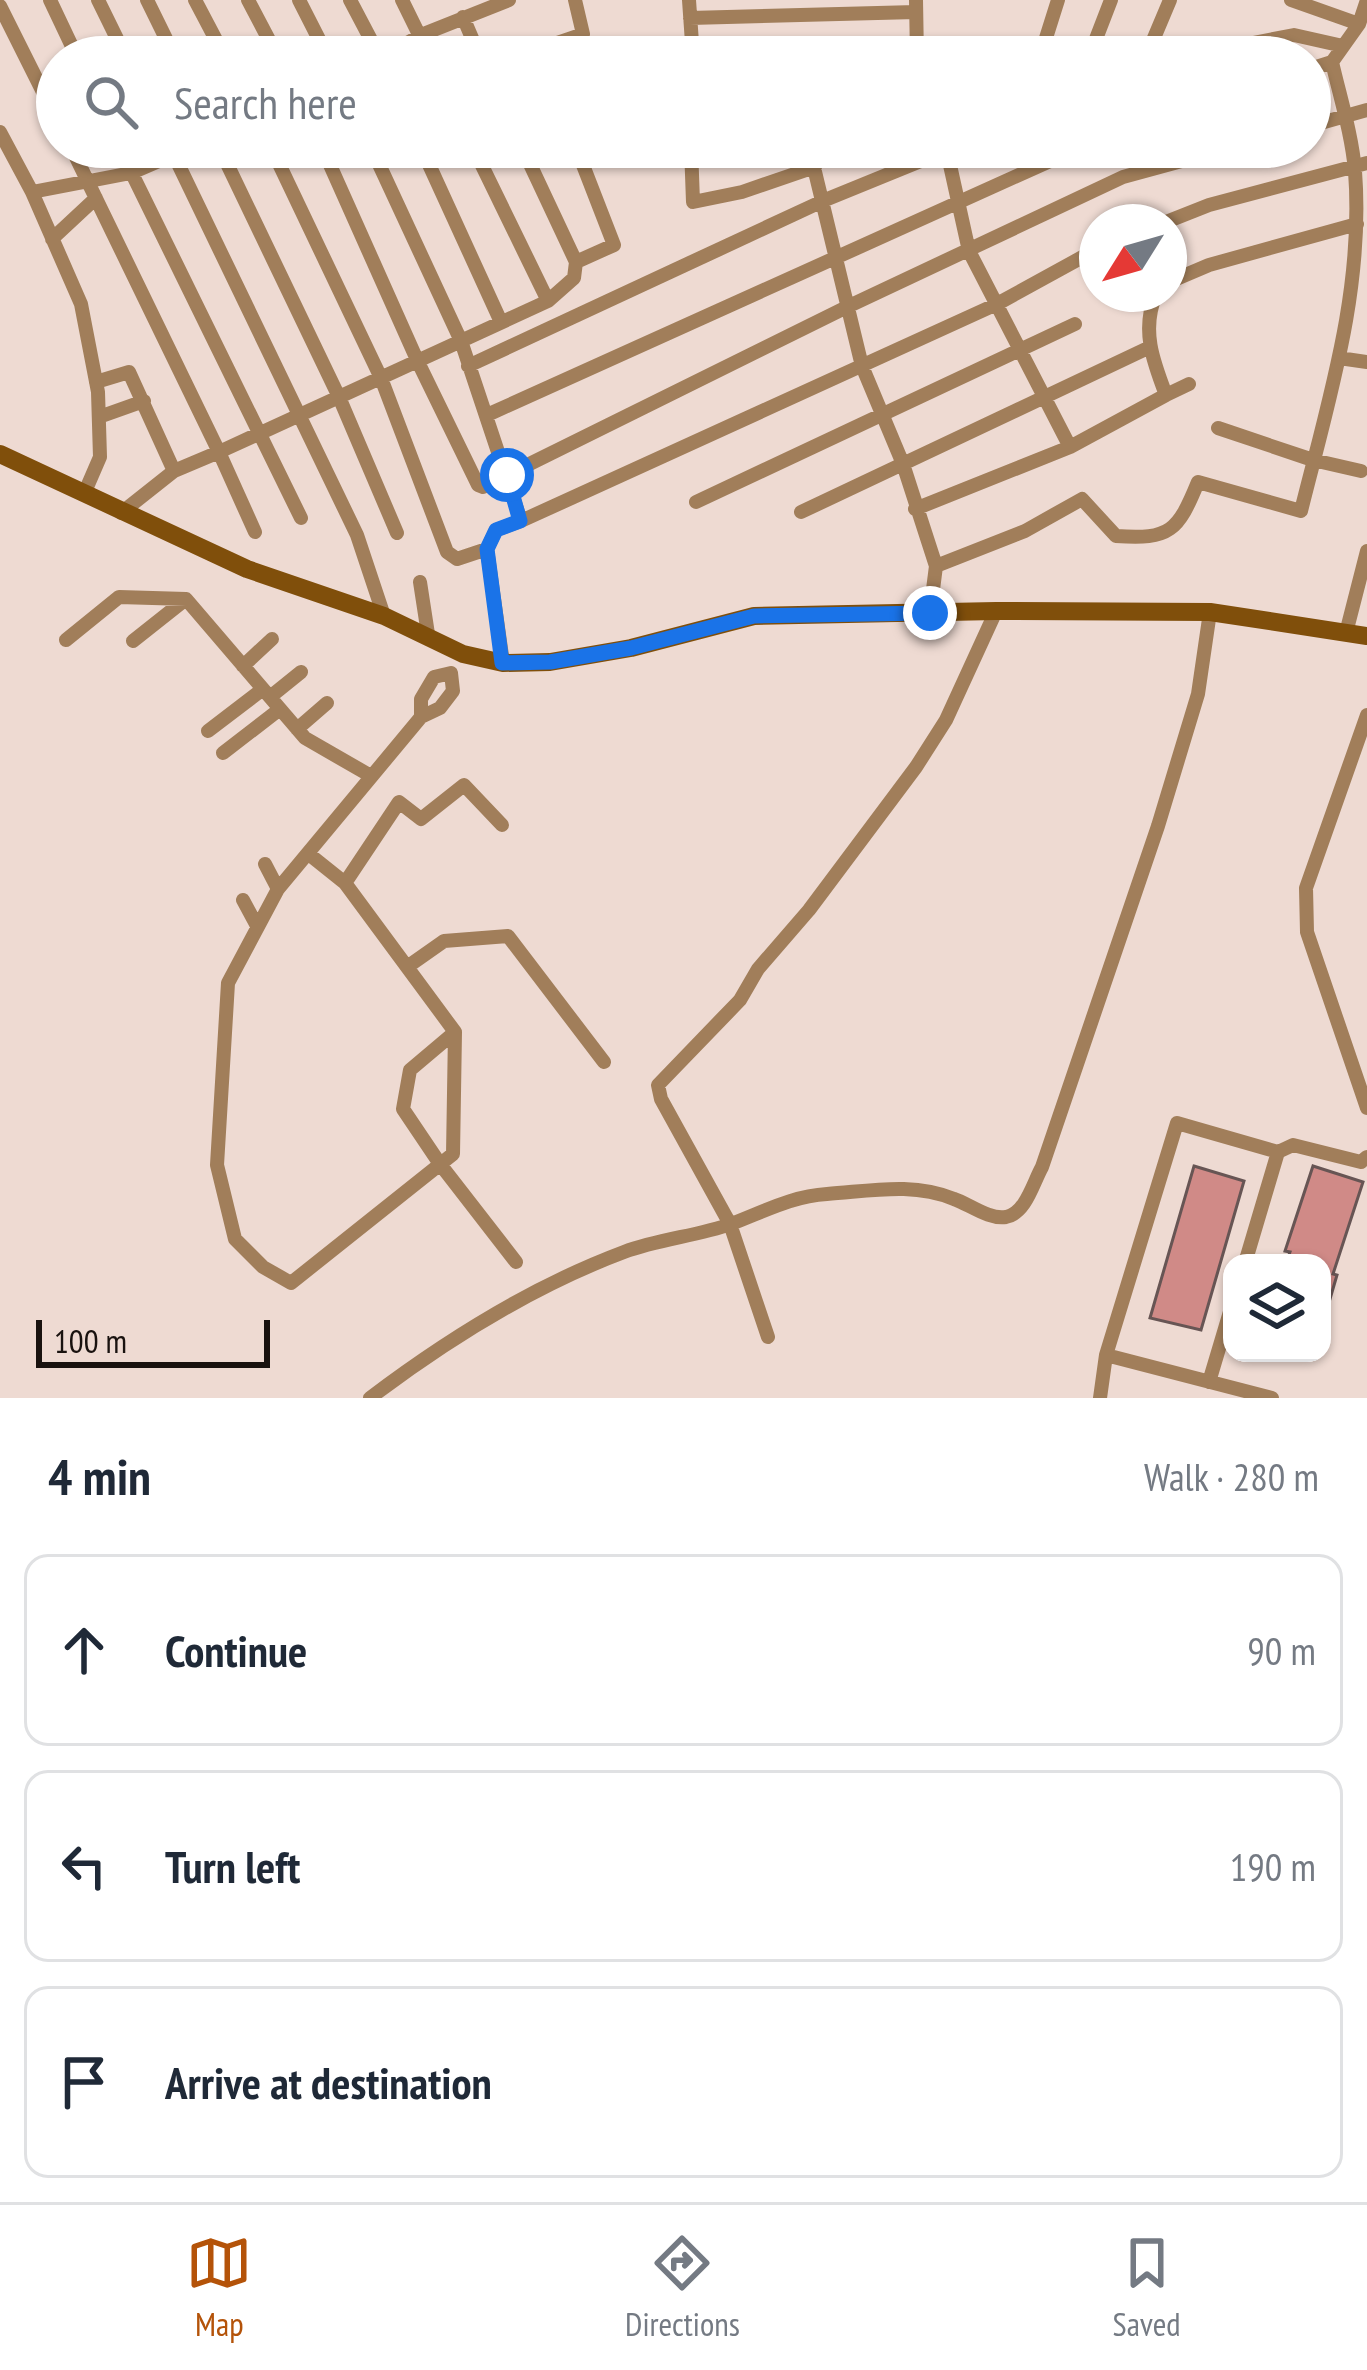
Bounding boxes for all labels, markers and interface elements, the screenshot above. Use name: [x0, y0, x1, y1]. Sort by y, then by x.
search box: [36, 36, 1331, 168]
icon: search: [78, 69, 144, 135]
text: Search here: [174, 73, 357, 131]
north arrow: [1079, 204, 1187, 312]
route start: [480, 448, 534, 502]
route end: [903, 586, 957, 640]
map controls: [1223, 1254, 1331, 1362]
button: layers: [1223, 1254, 1331, 1362]
scale bar: [36, 1314, 270, 1367]
text: 100 m: [54, 1319, 127, 1362]
text: 4 min: [48, 1443, 151, 1509]
text: Walk · 280 m: [1144, 1451, 1319, 1502]
icon: ahead: [51, 1617, 117, 1683]
text: Continue: [165, 1621, 307, 1679]
text: 90 m: [1247, 1625, 1316, 1676]
icon: left: [51, 1833, 117, 1899]
text: Turn left: [165, 1837, 300, 1895]
text: 190 m: [1230, 1841, 1316, 1892]
icon: arrive: [51, 2049, 117, 2115]
text: Arrive at destination: [165, 2053, 492, 2111]
tab: Map: [186, 2230, 252, 2345]
tab: Directions: [625, 2230, 740, 2345]
tab: Saved: [1113, 2230, 1181, 2345]

